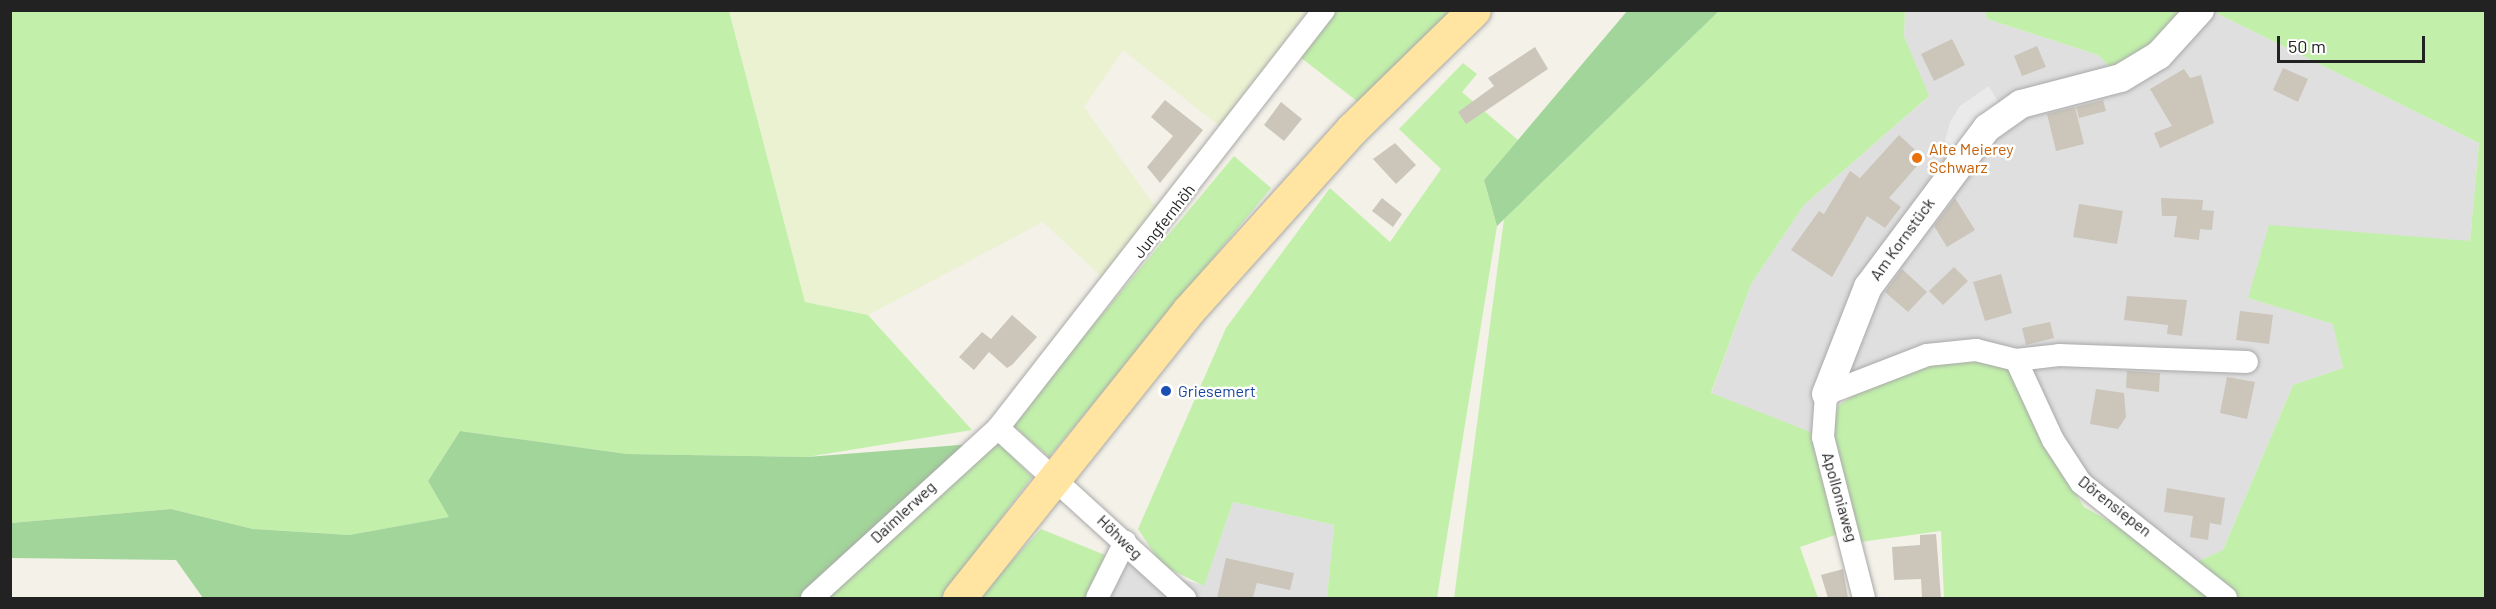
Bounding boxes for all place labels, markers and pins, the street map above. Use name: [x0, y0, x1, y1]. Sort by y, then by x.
place label: Alte Meierey Schwarz: [1929, 139, 2014, 177]
marker: Alte Meierey Schwarz: [1910, 151, 1924, 165]
place label: Griesemert: [1178, 381, 1256, 401]
marker: Griesemert: [1159, 384, 1173, 398]

